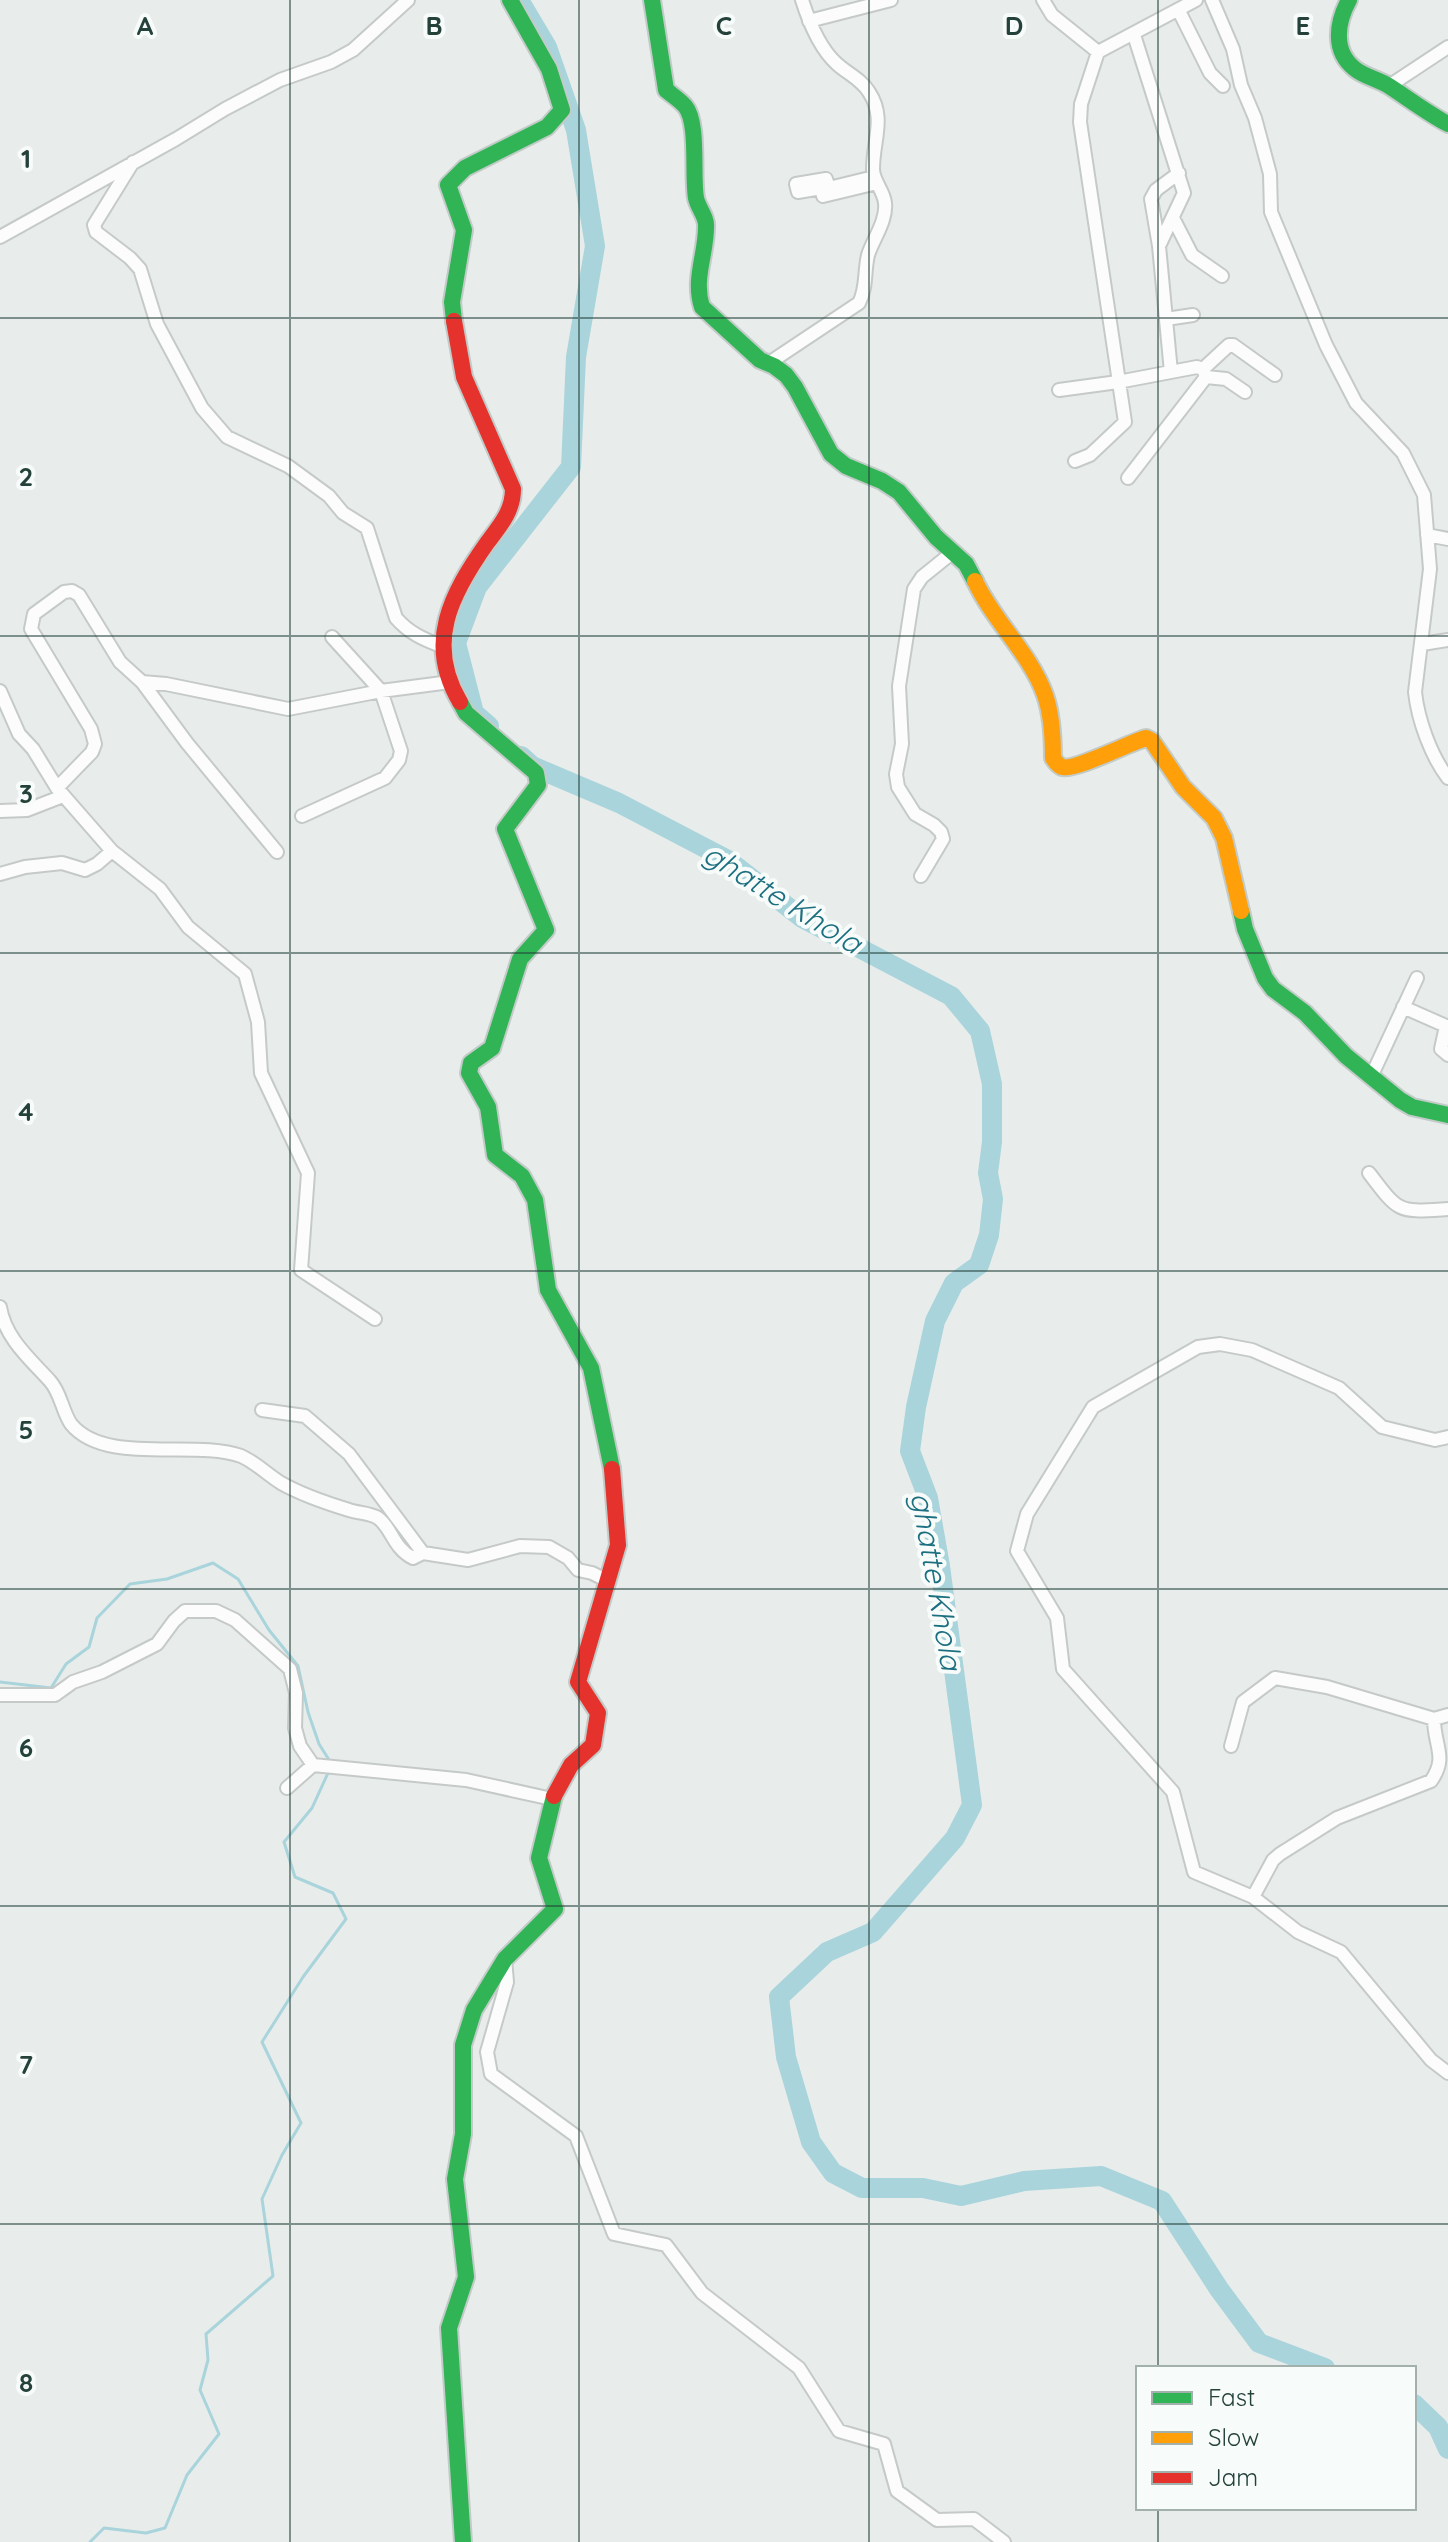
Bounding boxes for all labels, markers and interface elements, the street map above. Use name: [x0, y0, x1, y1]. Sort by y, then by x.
text: A: [137, 9, 154, 42]
text: B: [425, 9, 443, 42]
text: C: [716, 9, 732, 42]
text: D: [1005, 9, 1023, 42]
text: E: [1296, 9, 1310, 42]
text: 1: [21, 142, 31, 175]
text: 2: [19, 460, 33, 493]
text: 3: [19, 777, 33, 810]
water label: ghatte Khola: [697, 834, 871, 963]
text: 4: [18, 1095, 34, 1128]
text: 5: [19, 1413, 33, 1446]
water label: ghatte Khola: [903, 1489, 972, 1675]
text: 6: [19, 1731, 33, 1764]
text: 7: [19, 2048, 33, 2081]
text: 8: [19, 2366, 33, 2399]
legend: [1136, 2366, 1416, 2510]
text: Fast: [1208, 2382, 1255, 2412]
text: Slow: [1208, 2422, 1259, 2452]
text: Jam: [1208, 2462, 1258, 2492]

